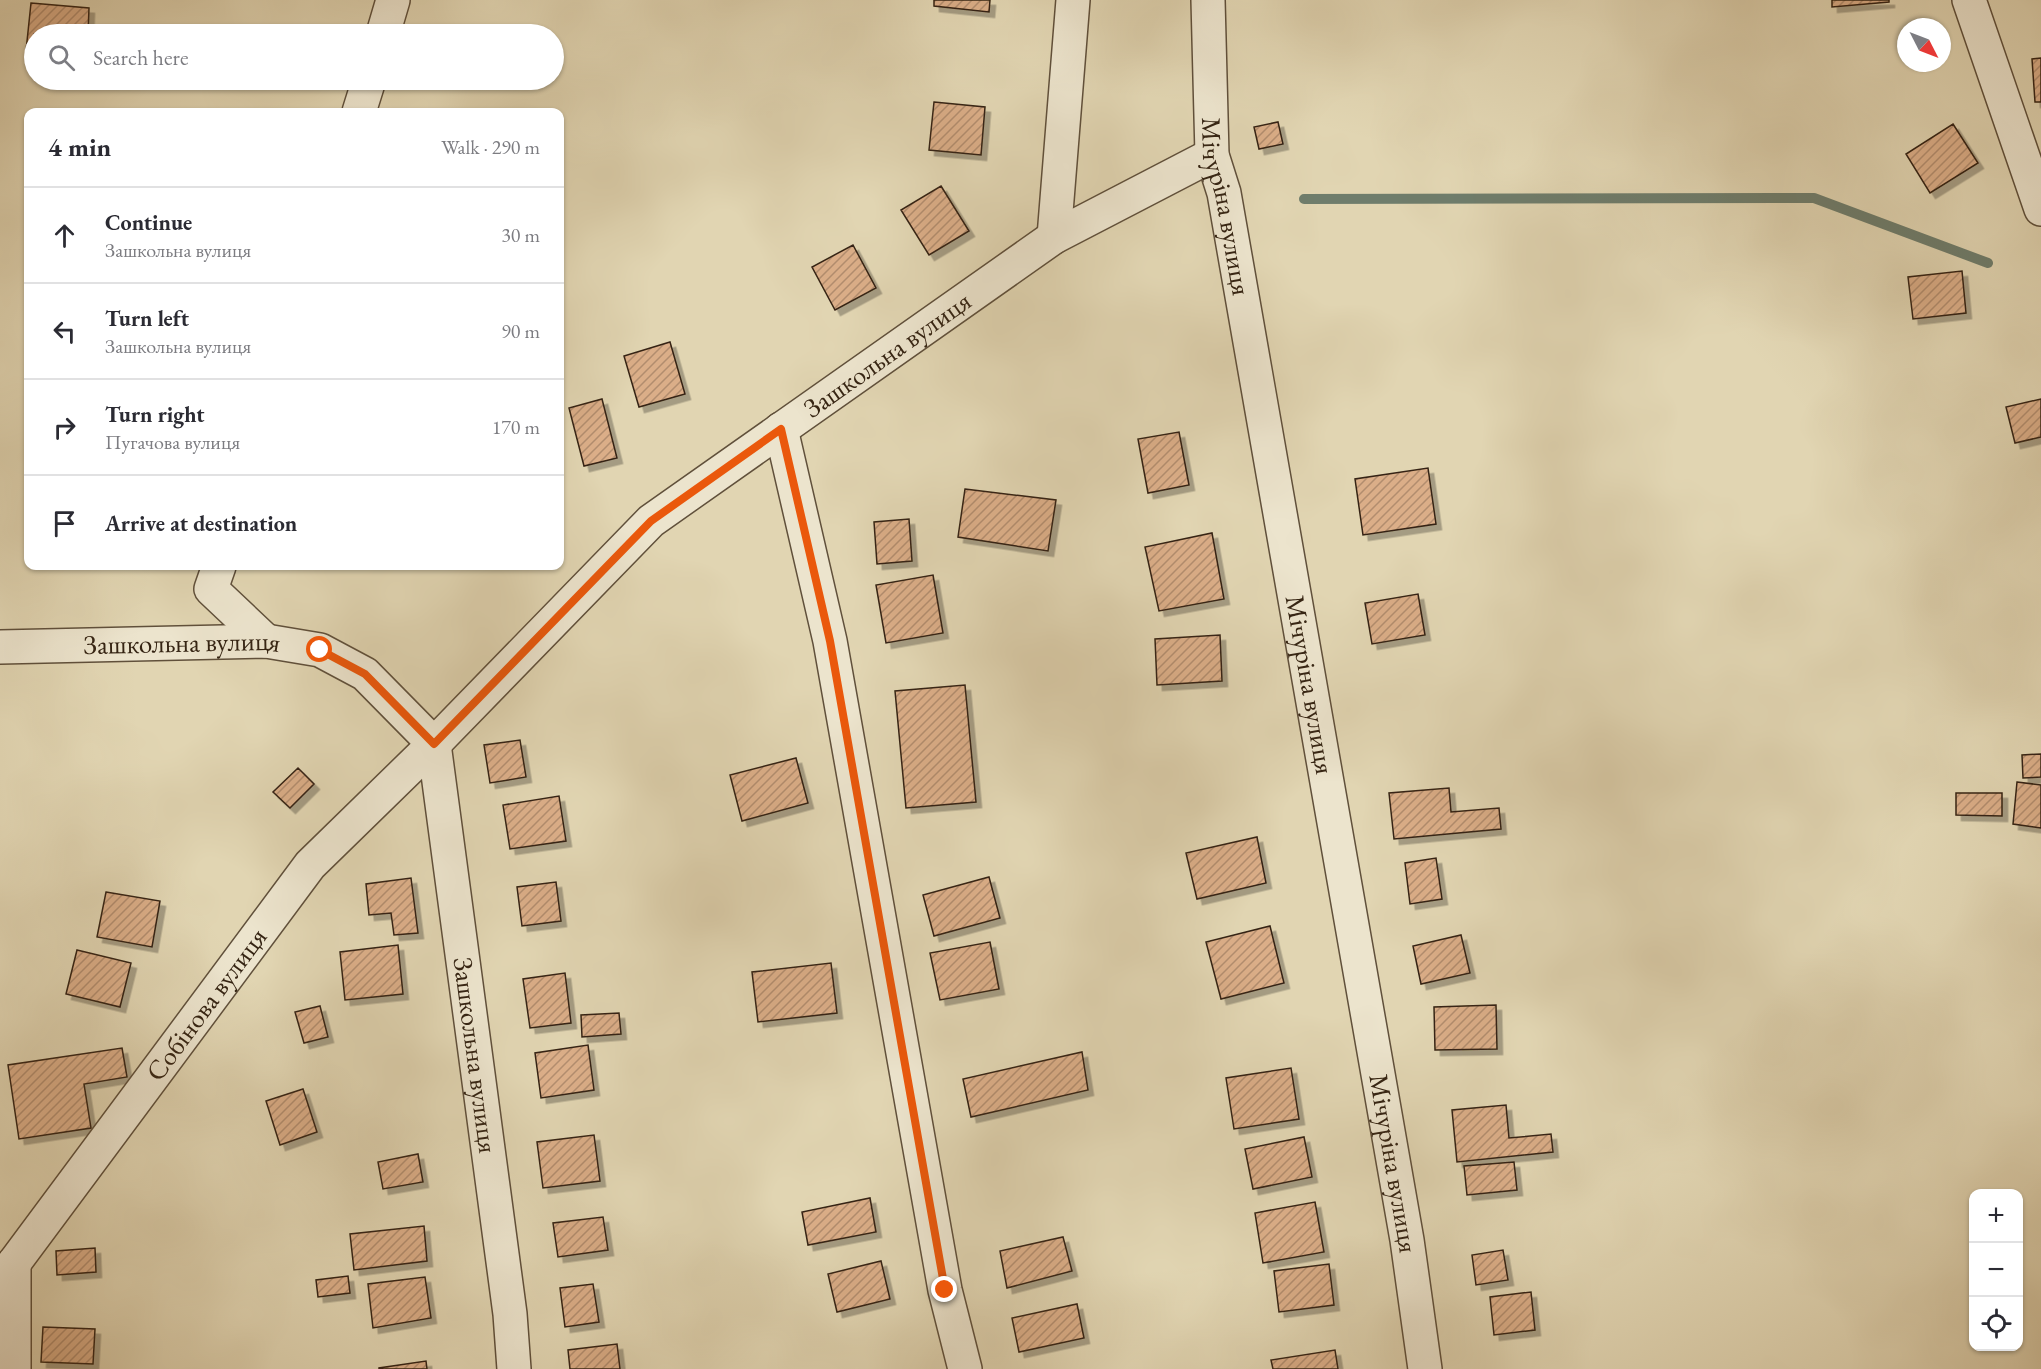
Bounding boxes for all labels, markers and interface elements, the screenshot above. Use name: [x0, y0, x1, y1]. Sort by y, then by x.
north arrow: [1897, 18, 1951, 72]
search box: [24, 24, 564, 90]
icon: search: [45, 41, 78, 74]
text: Search here: [93, 43, 188, 72]
street label: Мічуріна вулиця: [1194, 117, 1260, 298]
text: 4 min: [48, 130, 111, 164]
text: Walk · 290 m: [441, 134, 540, 160]
text: Continue: [105, 208, 192, 237]
icon: ahead: [48, 219, 81, 252]
text: 30 m: [501, 222, 540, 248]
text: Зашкольна вулиця: [105, 237, 251, 263]
street label: Зашкольна вулиця: [796, 283, 978, 425]
text: Turn left: [105, 304, 189, 333]
icon: left: [48, 315, 81, 348]
text: 90 m: [501, 318, 540, 344]
text: Зашкольна вулиця: [105, 333, 251, 359]
text: Turn right: [105, 400, 204, 429]
icon: right: [48, 411, 81, 444]
text: 170 m: [492, 414, 540, 440]
text: Пугачова вулиця: [105, 429, 240, 455]
icon: arrive: [48, 507, 81, 540]
text: Arrive at destination: [105, 509, 297, 538]
street label: Мічуріна вулиця: [1278, 592, 1343, 777]
street label: Зашкольна вулиця: [83, 623, 283, 662]
route start: [306, 636, 332, 662]
street label: Собінова вулиця: [138, 920, 275, 1088]
street label: Зашкольна вулиця: [446, 955, 506, 1155]
street label: Мічуріна вулиця: [1361, 1071, 1427, 1255]
map controls: [1969, 1189, 2023, 1351]
button: +: [1969, 1189, 2023, 1243]
button: −: [1969, 1243, 2023, 1297]
route end: [931, 1276, 957, 1302]
button: locate: [1969, 1297, 2023, 1351]

